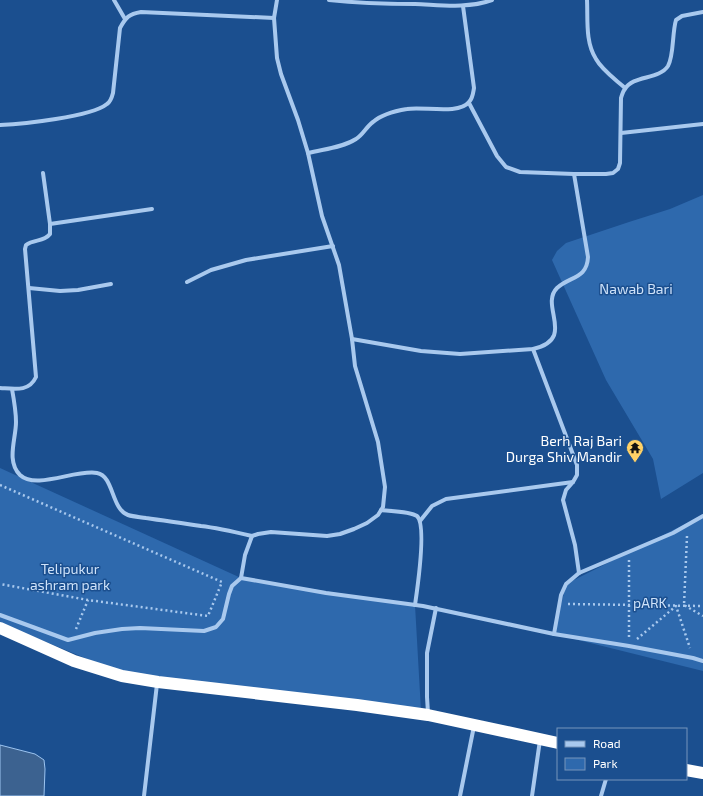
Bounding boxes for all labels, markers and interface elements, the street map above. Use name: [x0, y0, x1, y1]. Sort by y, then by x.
park label: Nawab Bari: [599, 280, 673, 297]
place label: Berh Raj Bari Durga Shiv Mandir: [506, 432, 622, 465]
temple icon: Berh Raj Bari Durga Shiv Mandir: [625, 438, 645, 463]
park label: Telipukur ashram park: [30, 560, 110, 593]
park label: pARK: [633, 594, 668, 611]
legend: [557, 728, 687, 780]
text: Road: [593, 736, 621, 750]
text: Park: [593, 756, 618, 770]

